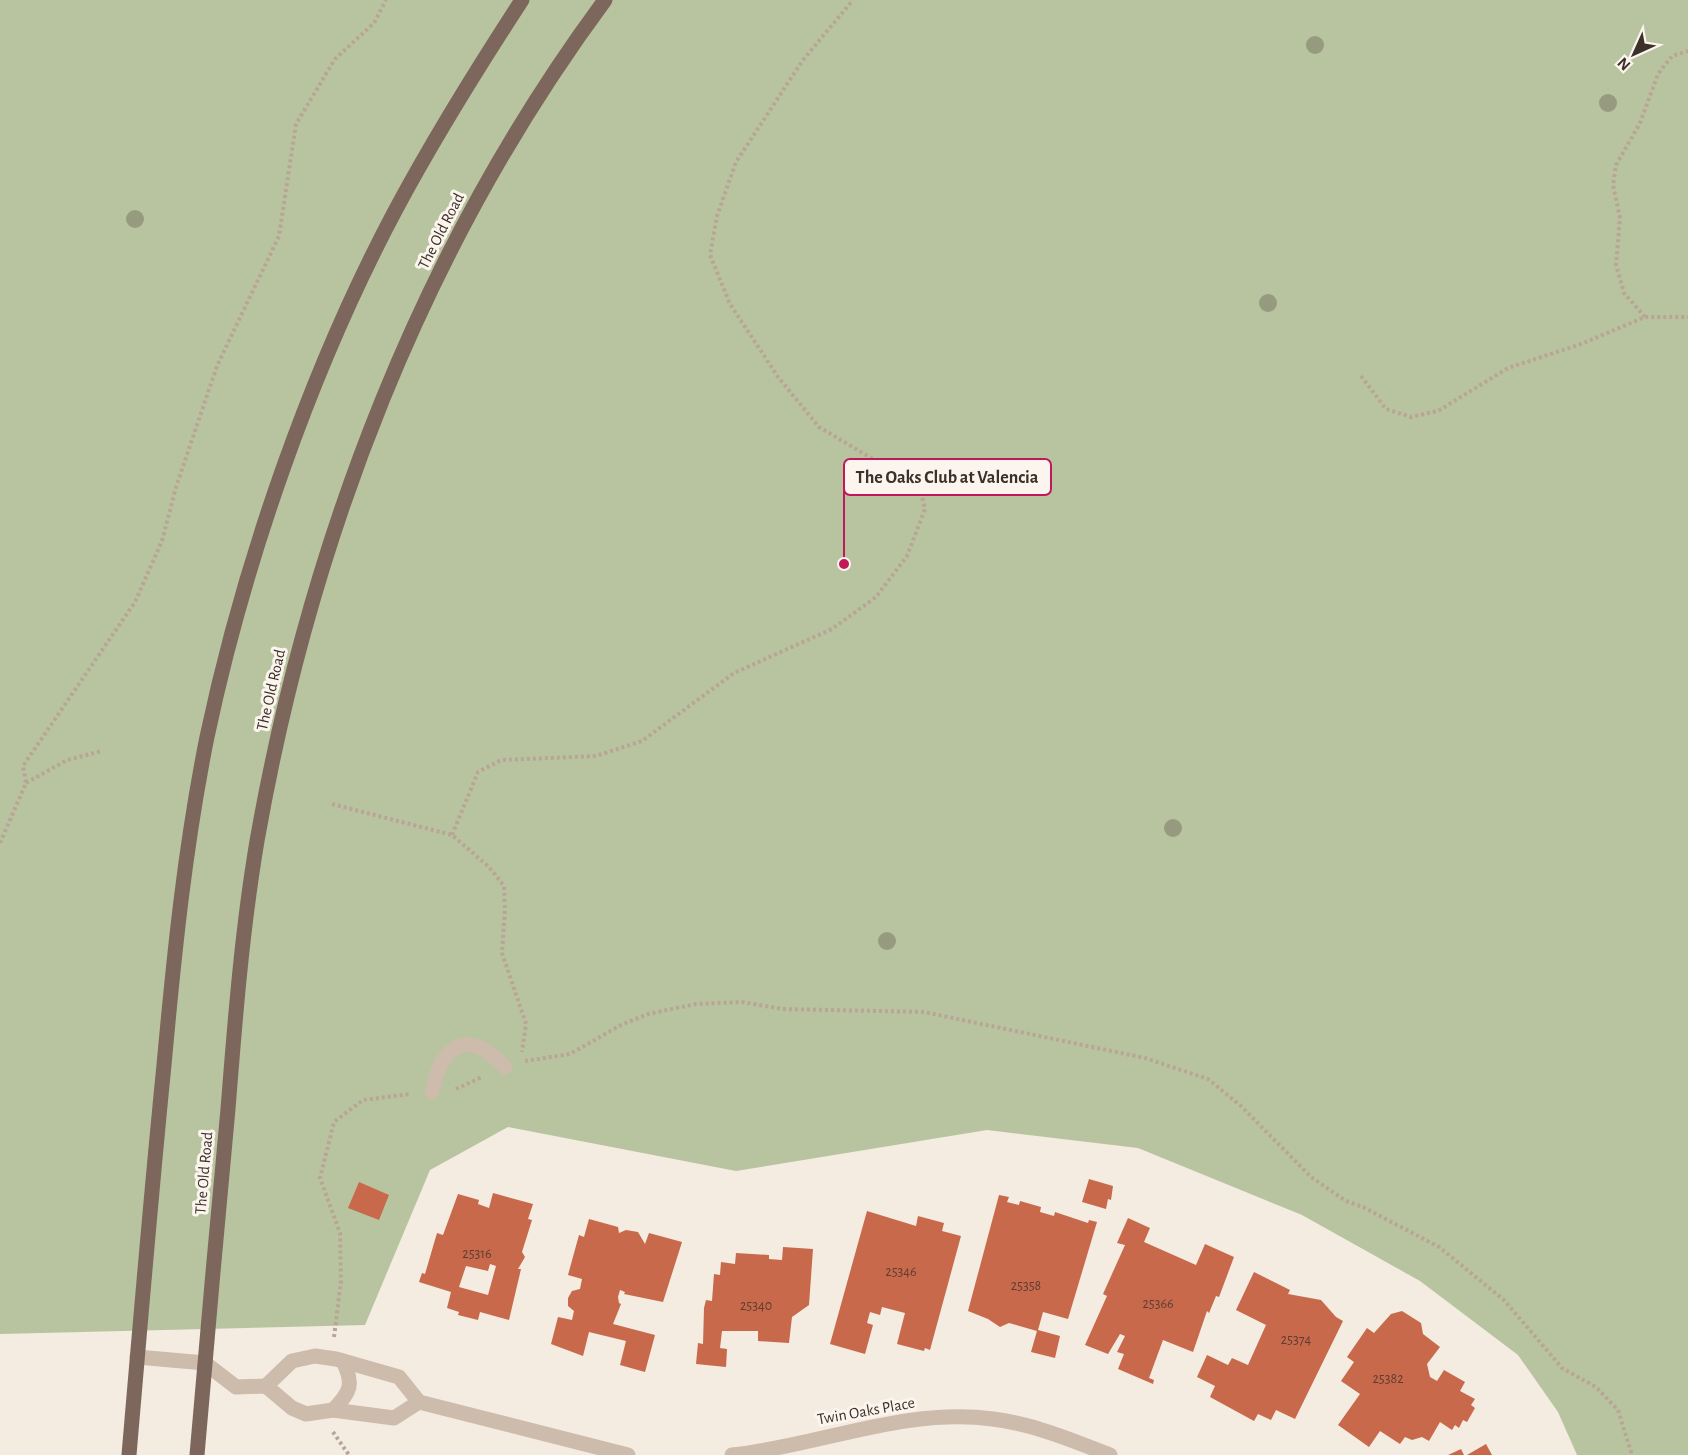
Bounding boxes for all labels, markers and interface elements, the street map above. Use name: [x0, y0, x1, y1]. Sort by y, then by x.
north arrow: [1604, 24, 1664, 84]
text: N: [1615, 54, 1634, 73]
street label: The Old Road: [415, 190, 467, 272]
callout: The Oaks Club at Valencia: [844, 459, 1051, 495]
text: The Oaks Club at Valencia: [856, 469, 1039, 487]
street label: The Old Road: [254, 648, 288, 732]
street label: The Old Road: [192, 1131, 216, 1215]
house number: 25316: [462, 1247, 492, 1261]
house number: 25346: [885, 1265, 917, 1279]
house number: 25358: [1011, 1279, 1041, 1293]
house number: 25366: [1142, 1297, 1174, 1311]
house number: 25340: [740, 1299, 772, 1313]
house number: 25374: [1281, 1333, 1312, 1347]
house number: 25382: [1373, 1372, 1404, 1386]
street label: Twin Oaks Place: [816, 1395, 916, 1427]

